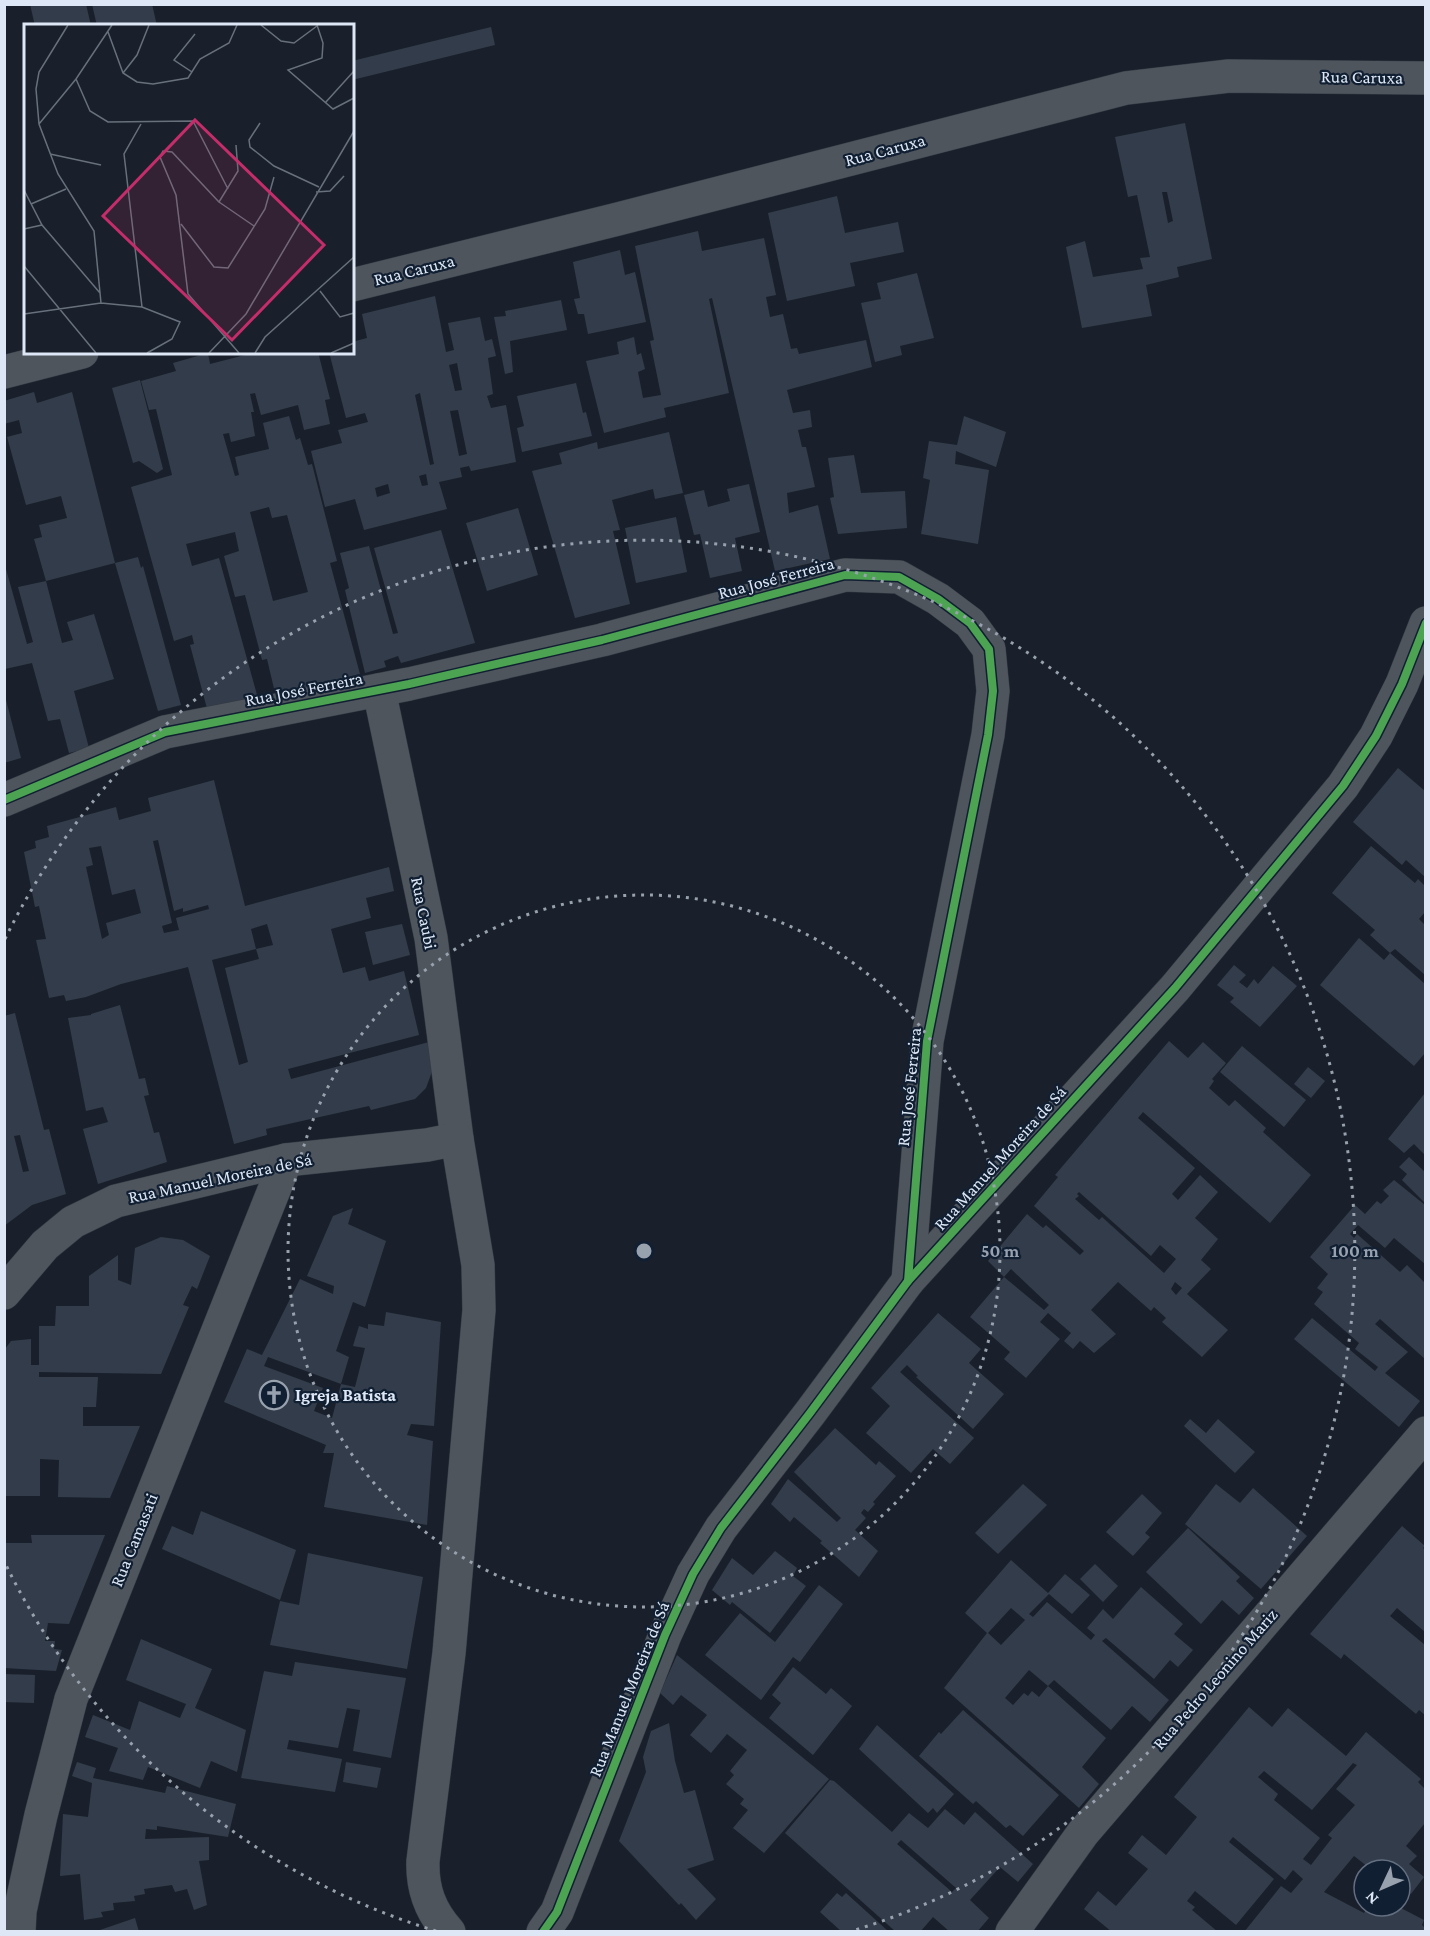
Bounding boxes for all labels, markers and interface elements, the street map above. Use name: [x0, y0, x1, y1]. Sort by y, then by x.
inset map: [24, 24, 354, 354]
street label: Rua Caruxa: [1321, 66, 1403, 88]
street label: Rua Caruxa: [843, 130, 927, 170]
street label: Rua Caruxa: [372, 250, 456, 290]
street label: Rua José Ferreira: [716, 553, 836, 603]
street label: Rua José Ferreira: [243, 668, 365, 710]
street label: Rua Caubi: [407, 875, 441, 951]
street label: Rua José Ferreira: [893, 1027, 925, 1147]
street label: Rua Manuel Moreira de Sá: [930, 1082, 1070, 1234]
street label: Rua Manuel Moreira de Sá: [126, 1149, 314, 1207]
centre of rings: [634, 1241, 654, 1261]
text: 50 m: [981, 1241, 1020, 1261]
text: 100 m: [1331, 1241, 1379, 1261]
church icon: Igreja Batista: [258, 1379, 290, 1411]
place label: Igreja Batista: [295, 1385, 396, 1406]
street label: Rua Camasati: [106, 1490, 162, 1590]
street label: Rua Manuel Moreira de Sá: [585, 1598, 673, 1780]
street label: Rua Pedro Leonino Mariz: [1149, 1604, 1282, 1753]
north arrow: [1352, 1858, 1412, 1918]
text: N: [1362, 1888, 1381, 1908]

